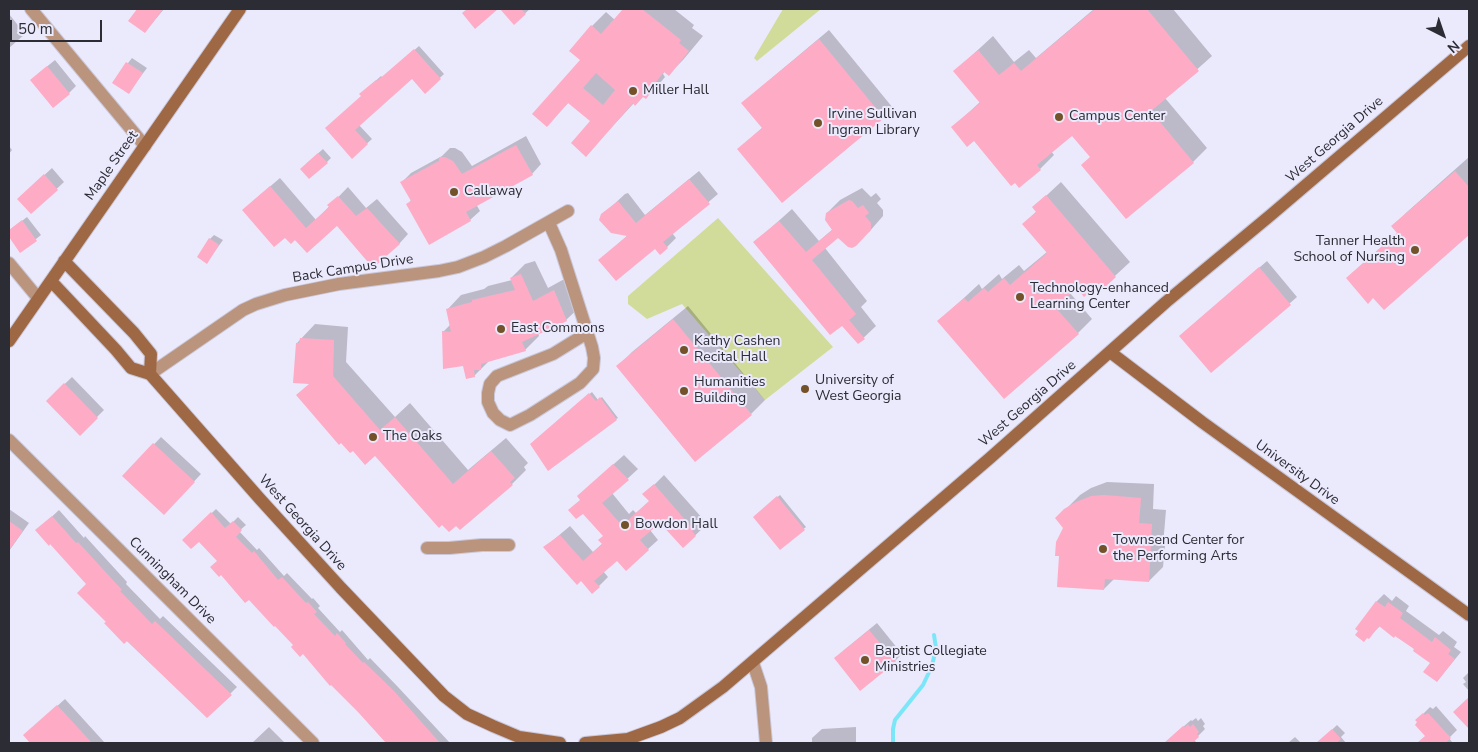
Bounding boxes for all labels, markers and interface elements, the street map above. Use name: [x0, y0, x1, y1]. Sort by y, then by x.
scale bar: [12, 10, 105, 42]
north arrow: [1418, 10, 1468, 60]
text: 50 m: [18, 19, 53, 39]
text: N: [1443, 36, 1463, 57]
place label: Miller Hall: [643, 83, 709, 99]
marker: Miller Hall: [627, 85, 639, 97]
street label: West Georgia Drive: [1283, 93, 1387, 187]
place label: Irvine Sullivan Ingram Library: [828, 107, 920, 140]
place label: Campus Center: [1069, 109, 1166, 125]
marker: Campus Center: [1053, 111, 1065, 123]
marker: Irvine Sullivan Ingram Library: [812, 117, 824, 129]
street label: Maple Street: [82, 128, 142, 204]
place label: Callaway: [464, 184, 522, 200]
marker: Callaway: [448, 186, 460, 198]
place label: Tanner Health School of Nursing: [1293, 234, 1405, 266]
marker: Tanner Health School of Nursing: [1409, 244, 1421, 256]
street label: Back Campus Drive: [291, 251, 415, 287]
place label: Technology-enhanced Learning Center: [1030, 281, 1169, 314]
marker: Technology-enhanced Learning Center: [1014, 291, 1026, 303]
place label: East Commons: [511, 321, 605, 337]
marker: East Commons: [495, 323, 507, 335]
place label: Kathy Cashen Recital Hall: [694, 334, 780, 367]
marker: Kathy Cashen Recital Hall: [678, 344, 690, 356]
street label: West Georgia Drive: [976, 357, 1080, 451]
place label: University of West Georgia: [815, 373, 901, 406]
place label: Humanities Building: [694, 375, 765, 408]
marker: University of West Georgia: [799, 383, 811, 395]
marker: Humanities Building: [678, 385, 690, 397]
place label: The Oaks: [383, 429, 442, 445]
marker: The Oaks: [367, 431, 379, 443]
street label: University Drive: [1252, 437, 1342, 509]
street label: West Georgia Drive: [255, 472, 349, 574]
place label: Bowdon Hall: [635, 517, 718, 533]
marker: Bowdon Hall: [619, 519, 631, 531]
place label: Townsend Center for the Performing Arts: [1113, 533, 1244, 566]
street label: Cunningham Drive: [125, 534, 219, 628]
marker: Townsend Center for the Performing Arts: [1097, 543, 1109, 555]
place label: Baptist Collegiate Ministries: [875, 644, 987, 676]
marker: Baptist Collegiate Ministries: [859, 654, 871, 666]

